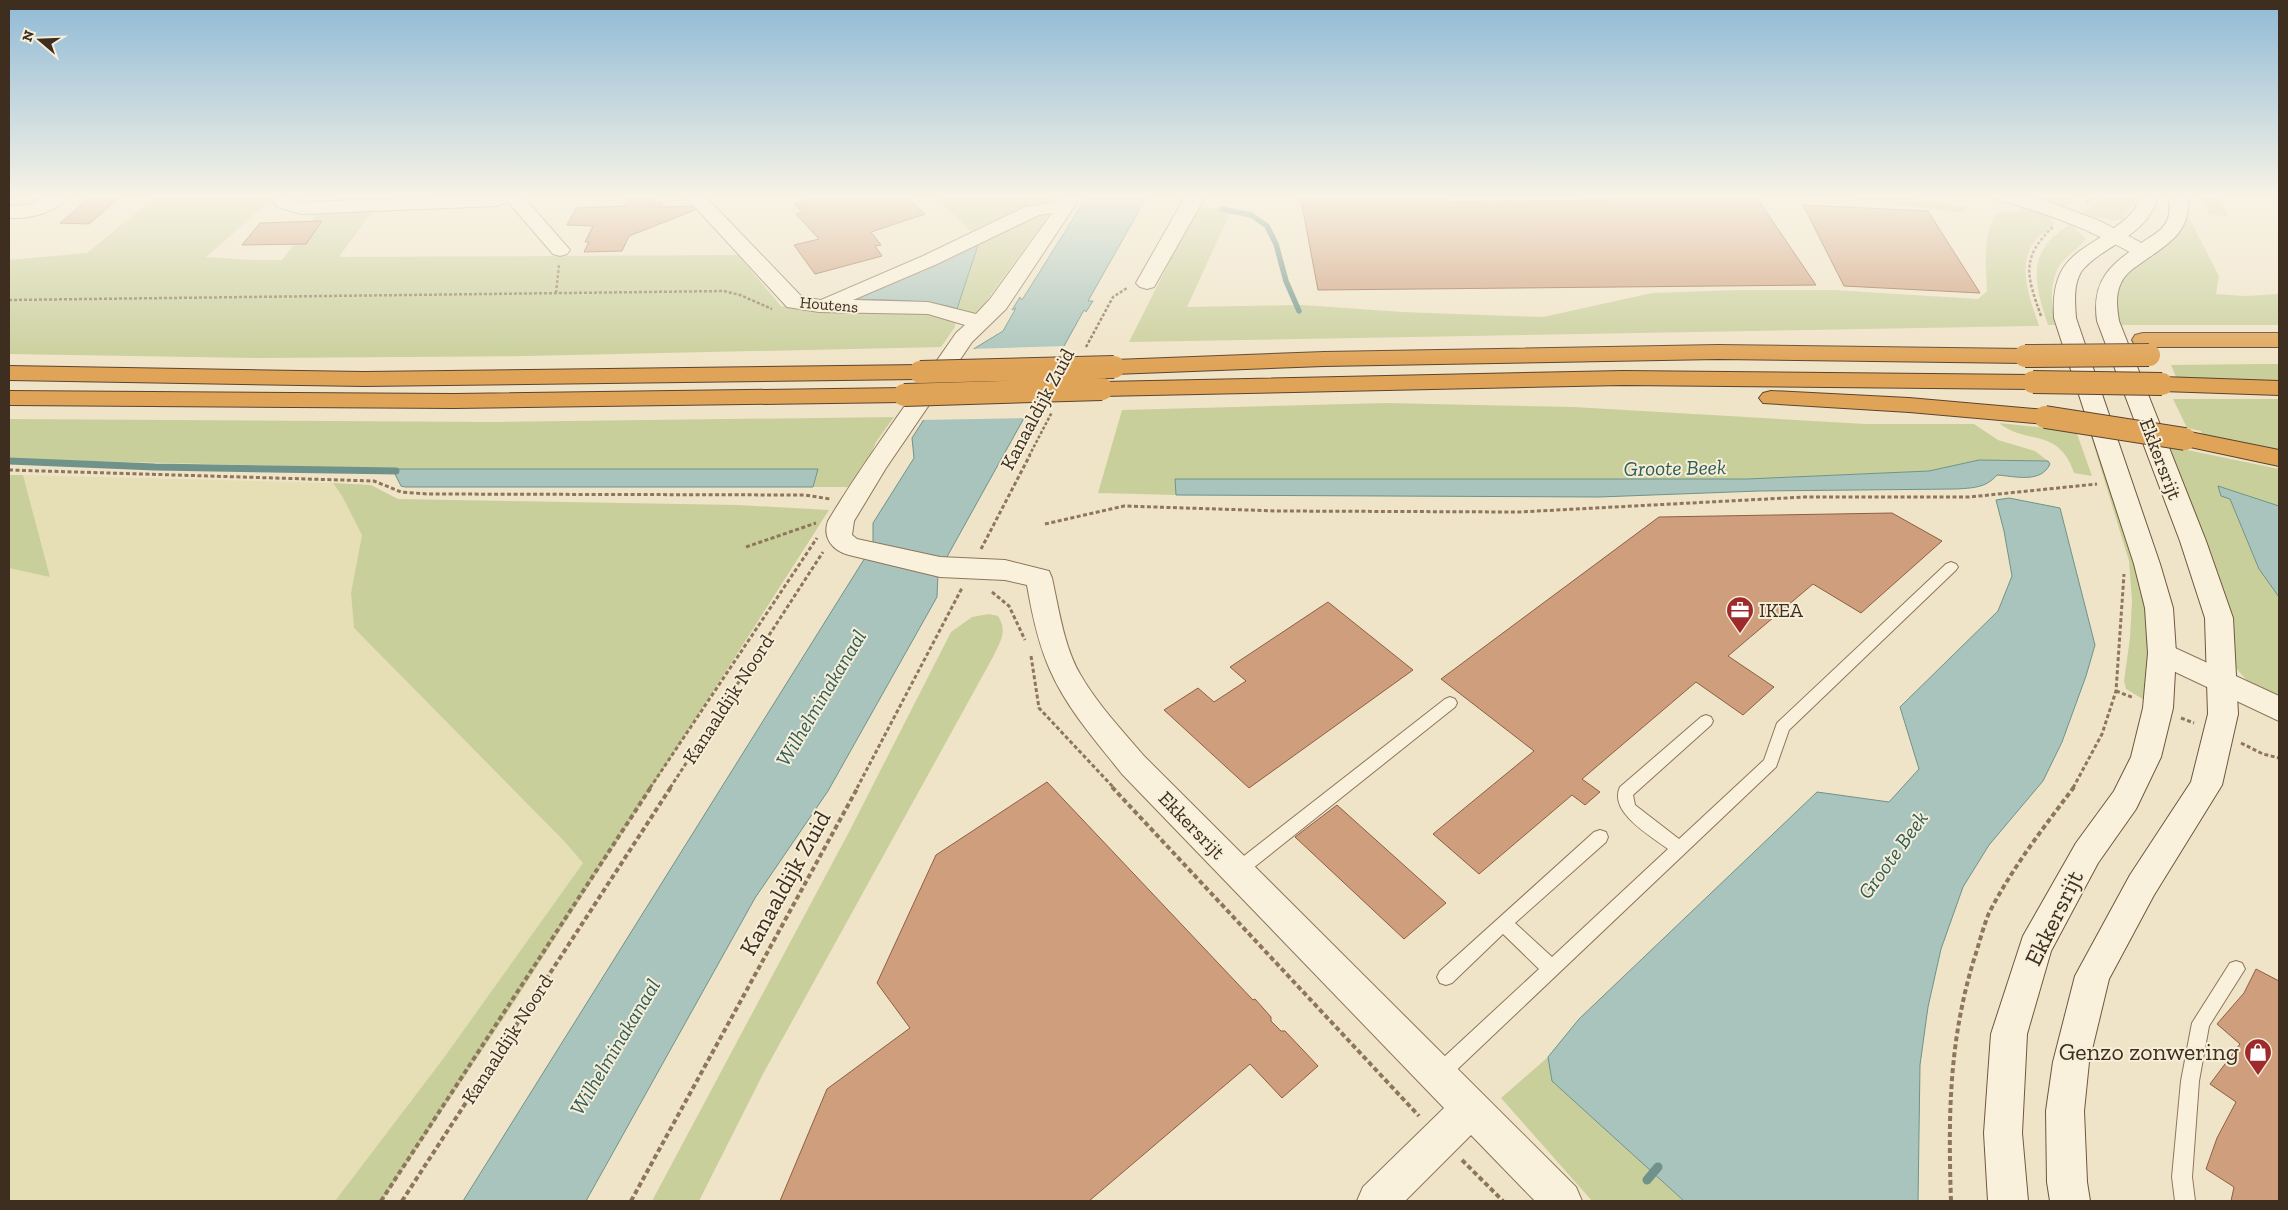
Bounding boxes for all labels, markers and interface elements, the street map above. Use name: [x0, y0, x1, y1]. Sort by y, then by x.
north arrow: [15, 15, 65, 65]
text: N: [18, 28, 38, 44]
street label: Houtens: [799, 292, 859, 317]
street label: Kanaaldijk Zuid: [995, 344, 1079, 474]
street label: Ekkersrijt: [2135, 415, 2188, 504]
water label: Groote Beek: [1624, 454, 1726, 481]
office icon: IKEA: [1725, 595, 1755, 634]
place label: IKEA: [1759, 598, 1804, 622]
water label: Wilhelminakanaal: [770, 625, 871, 770]
street label: Kanaaldijk Noord: [677, 630, 779, 768]
street label: Ekkersrijt: [1154, 786, 1231, 864]
street label: Kanaaldijk Zuid: [733, 805, 836, 960]
water label: Groote Beek: [1852, 806, 1933, 904]
street label: Ekkersrijt: [2018, 865, 2089, 970]
street label: Kanaaldijk Noord: [456, 970, 558, 1108]
water label: Wilhelminakanaal: [564, 974, 665, 1119]
place label: Genzo zonwering: [2059, 1037, 2239, 1066]
shop icon: Genzo zonwering: [2243, 1037, 2273, 1076]

